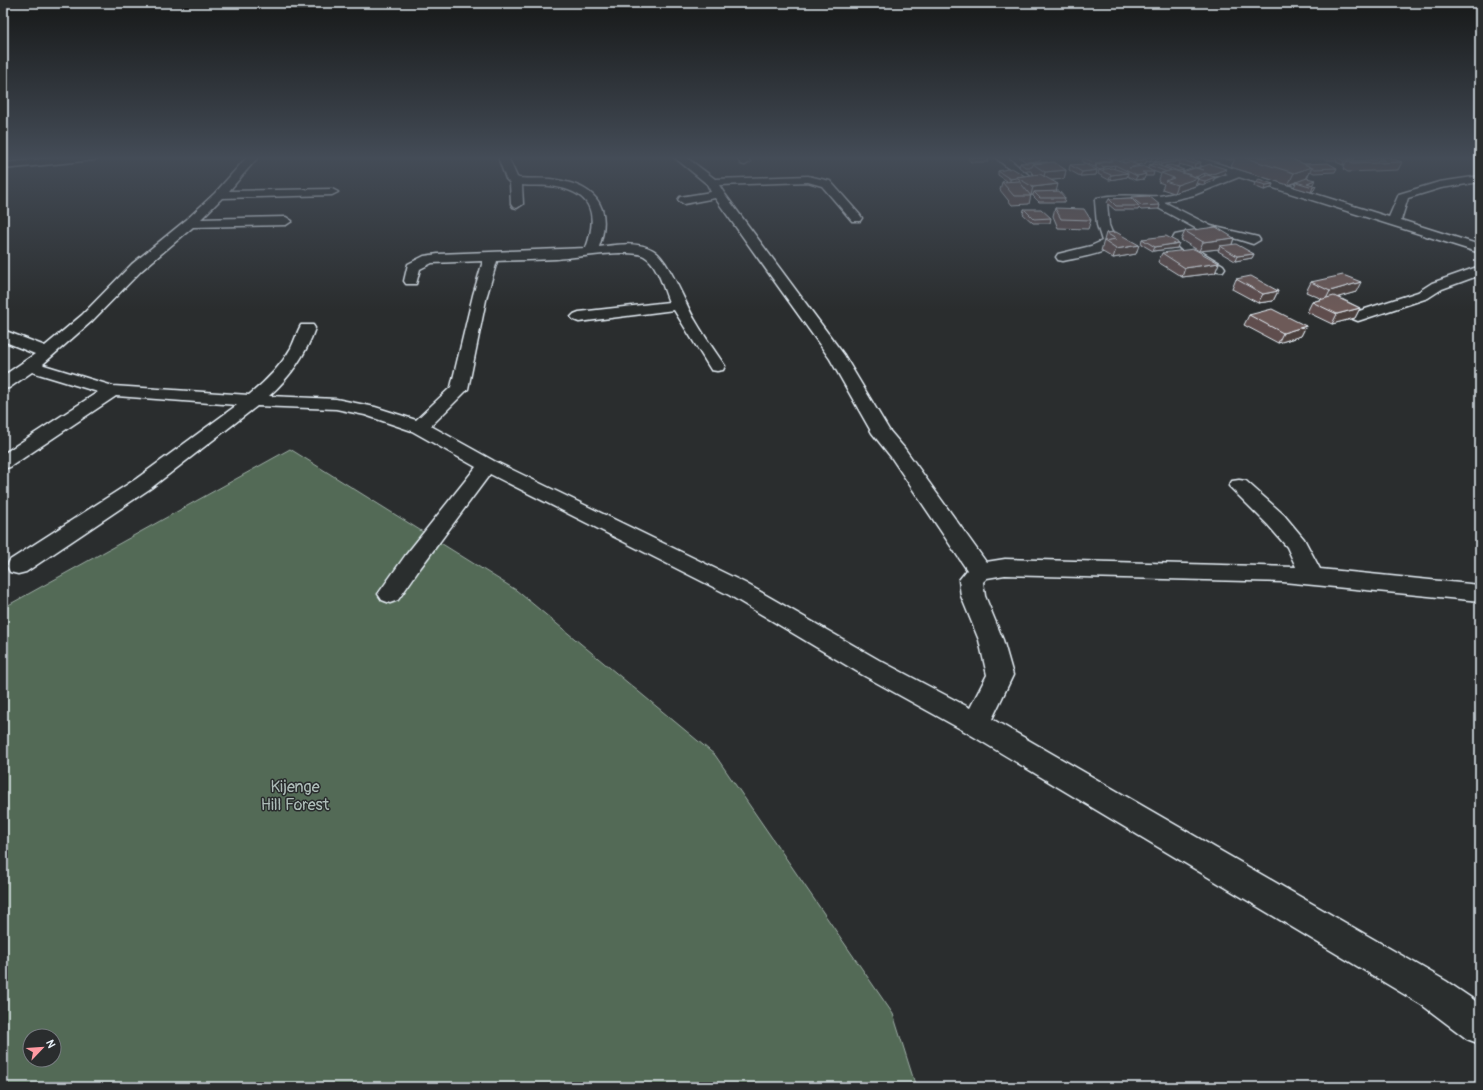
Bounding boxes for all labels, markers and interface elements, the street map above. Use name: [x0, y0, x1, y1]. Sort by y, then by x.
park label: Kijenge Hill Forest: [261, 777, 330, 815]
north arrow: [22, 1028, 62, 1068]
text: N: [43, 1038, 58, 1051]

